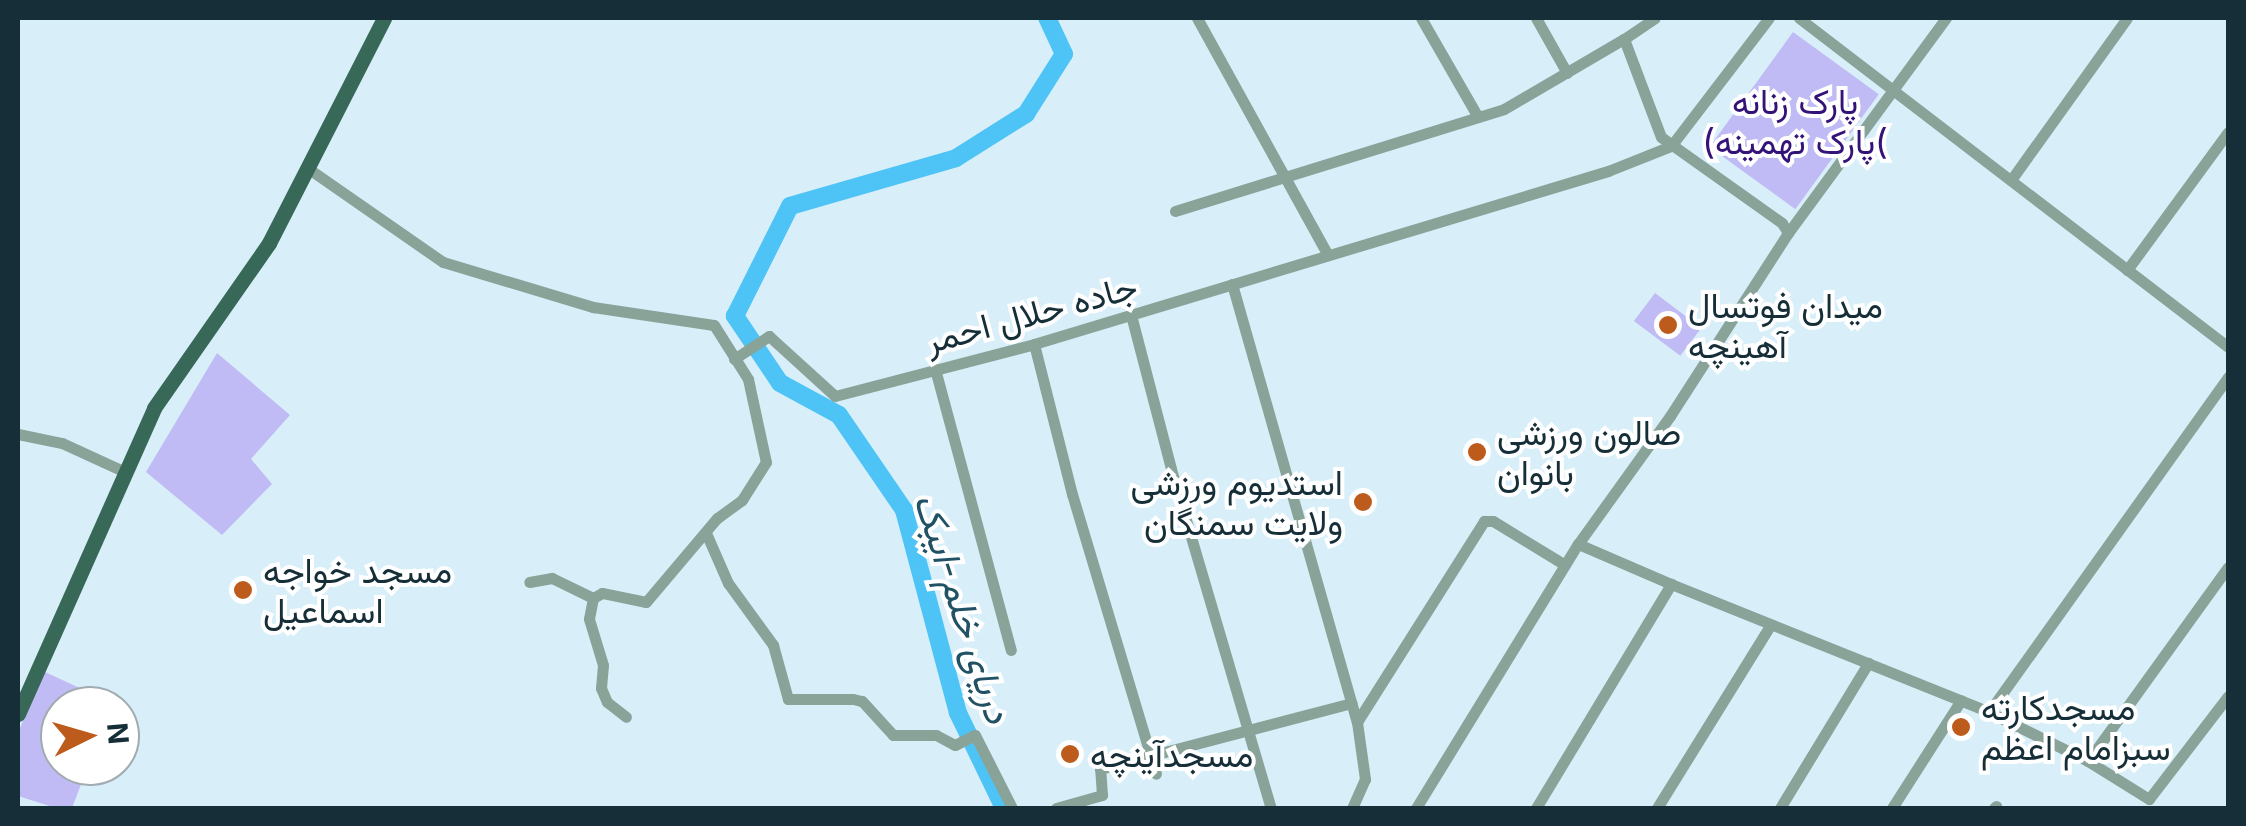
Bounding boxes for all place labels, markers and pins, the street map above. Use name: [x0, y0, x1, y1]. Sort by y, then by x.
place label: میدان فوتسال آهینچه: [1688, 284, 1883, 366]
marker: میدان فوتسال آهینچه: [1657, 314, 1679, 336]
place label: صالون ورزشی بانوان: [1497, 411, 1681, 493]
marker: صالون ورزشی بانوان: [1466, 441, 1488, 463]
place label: استدیوم ورزشی ولایت سمنگان: [1131, 461, 1343, 543]
marker: استدیوم ورزشی ولایت سمنگان: [1352, 491, 1374, 513]
place label: مسجد خواجه اسماعیل: [263, 549, 452, 631]
marker: مسجد خواجه اسماعیل: [232, 579, 254, 601]
place label: مسجدکارته سبزامام اعظم: [1981, 686, 2171, 768]
marker: مسجدکارته سبزامام اعظم: [1950, 716, 1972, 738]
place label: مسجدآینچه: [1090, 733, 1253, 775]
marker: مسجدآینچه: [1059, 743, 1081, 765]

